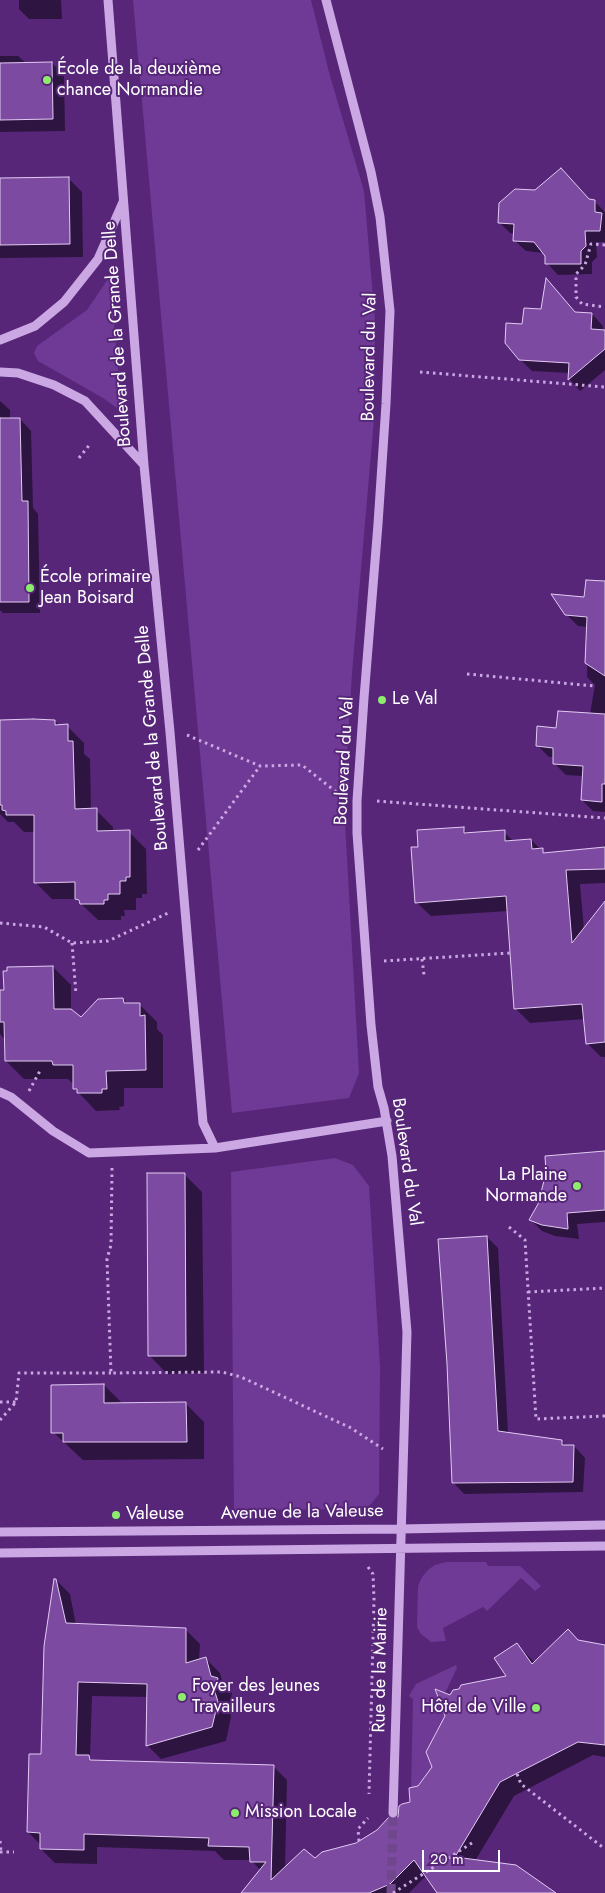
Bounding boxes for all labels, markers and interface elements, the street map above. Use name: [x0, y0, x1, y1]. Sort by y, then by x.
place label: École de la deuxième chance Normandie: [57, 59, 221, 102]
marker: École de la deuxième chance Normandie: [41, 74, 53, 86]
street label: Boulevard de la Grande Delle: [99, 220, 137, 448]
street label: Boulevard du Val: [358, 292, 382, 422]
place label: École primaire Jean Boisard: [40, 567, 151, 610]
marker: École primaire Jean Boisard: [24, 582, 36, 594]
street label: Boulevard de la Grande Delle: [132, 624, 174, 852]
place label: Le Val: [392, 689, 438, 711]
marker: Le Val: [376, 694, 388, 706]
street label: Boulevard du Val: [331, 696, 359, 826]
street label: Boulevard du Val: [386, 1097, 426, 1227]
place label: La Plaine Normande: [485, 1165, 567, 1208]
marker: La Plaine Normande: [571, 1180, 583, 1192]
street label: Avenue de la Valeuse: [220, 1501, 384, 1525]
place label: Valeuse: [126, 1504, 184, 1526]
marker: Valeuse: [110, 1509, 122, 1521]
street label: Rue de la Mairie: [369, 1607, 393, 1733]
place label: Foyer des Jeunes Travailleurs: [192, 1676, 320, 1718]
marker: Foyer des Jeunes Travailleurs: [176, 1691, 188, 1703]
place label: Hôtel de Ville: [421, 1697, 526, 1719]
marker: Hôtel de Ville: [530, 1702, 542, 1714]
place label: Mission Locale: [245, 1802, 357, 1824]
marker: Mission Locale: [229, 1807, 241, 1819]
scale bar: [425, 1840, 502, 1872]
text: 20 m: [430, 1848, 464, 1870]

